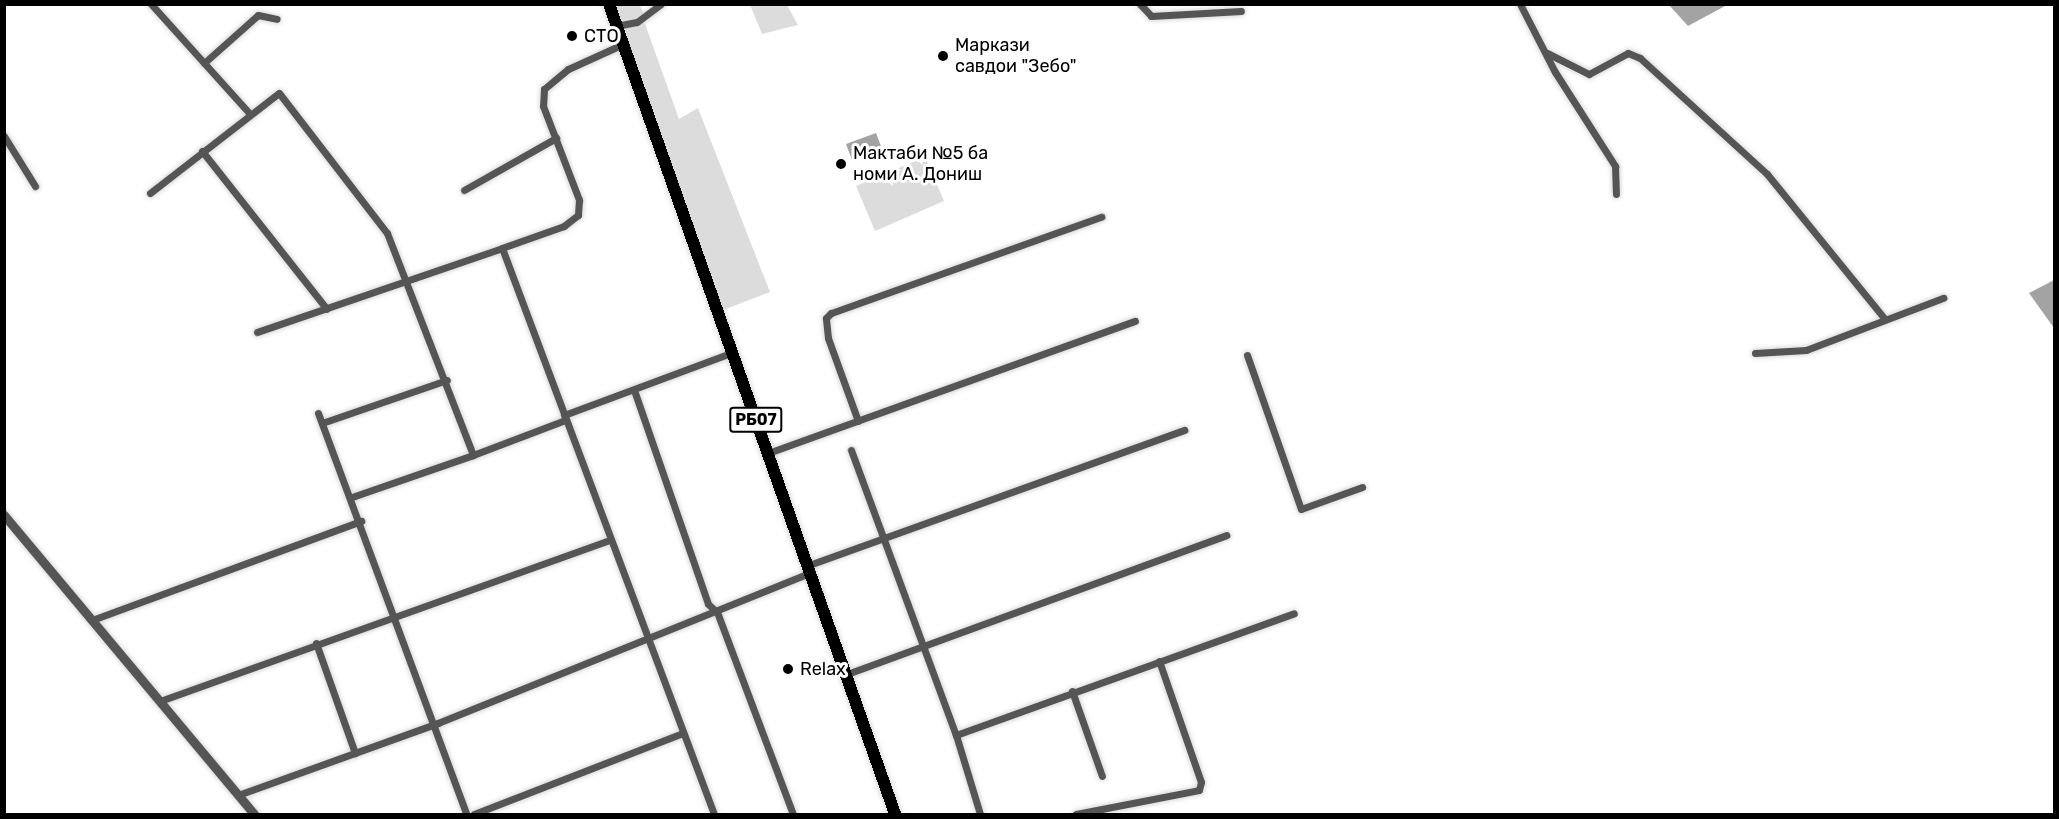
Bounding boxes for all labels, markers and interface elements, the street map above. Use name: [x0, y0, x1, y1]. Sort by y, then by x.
place label: СТО: [584, 25, 619, 47]
marker: СТО: [565, 29, 579, 43]
place label: Маркази савдои "Зебо": [955, 35, 1076, 78]
marker: Маркази савдои "Зебо": [936, 49, 950, 63]
place label: Мактаби №5 ба номи А. Дониш: [853, 143, 988, 186]
marker: Мактаби №5 ба номи А. Дониш: [834, 157, 848, 171]
road number: РБ07: [729, 407, 783, 433]
place label: Relax: [800, 658, 846, 680]
marker: Relax: [781, 662, 795, 676]

